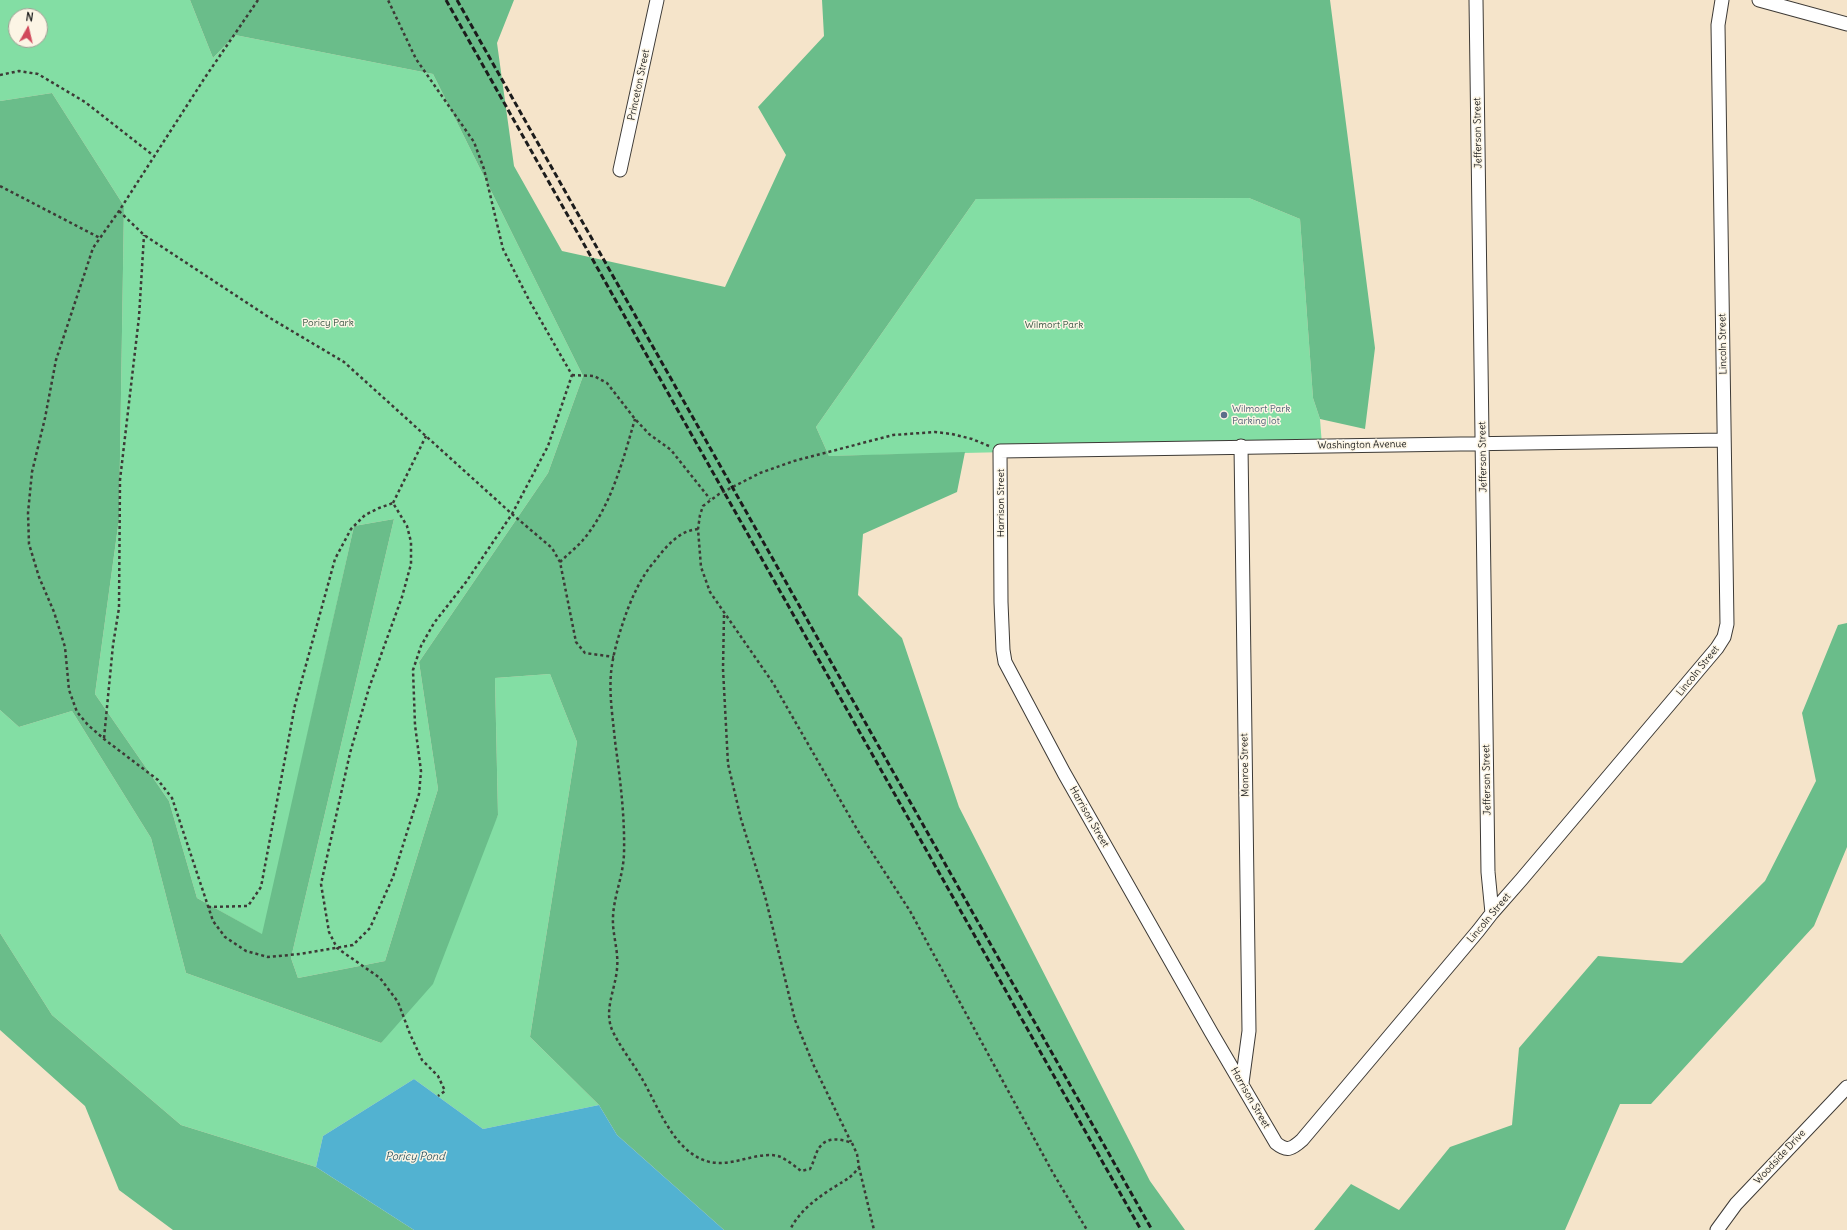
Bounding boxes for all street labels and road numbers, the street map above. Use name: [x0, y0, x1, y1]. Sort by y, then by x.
street label: Princeton Street: [626, 48, 652, 122]
street label: Jefferson Street: [1471, 97, 1485, 169]
street label: Lincoln Street: [1716, 313, 1730, 375]
street label: Jefferson Street: [1476, 421, 1490, 493]
street label: Washington Avenue: [1317, 438, 1407, 452]
street label: Harrison Street: [995, 469, 1007, 537]
street label: Lincoln Street: [1674, 643, 1722, 699]
street label: Monroe Street: [1238, 733, 1252, 797]
street label: Jefferson Street: [1480, 744, 1494, 816]
street label: Harrison Street: [1067, 784, 1111, 850]
street label: Lincoln Street: [1465, 891, 1513, 945]
street label: Harrison Street: [1228, 1065, 1272, 1131]
street label: Woodside Drive: [1752, 1127, 1808, 1187]

